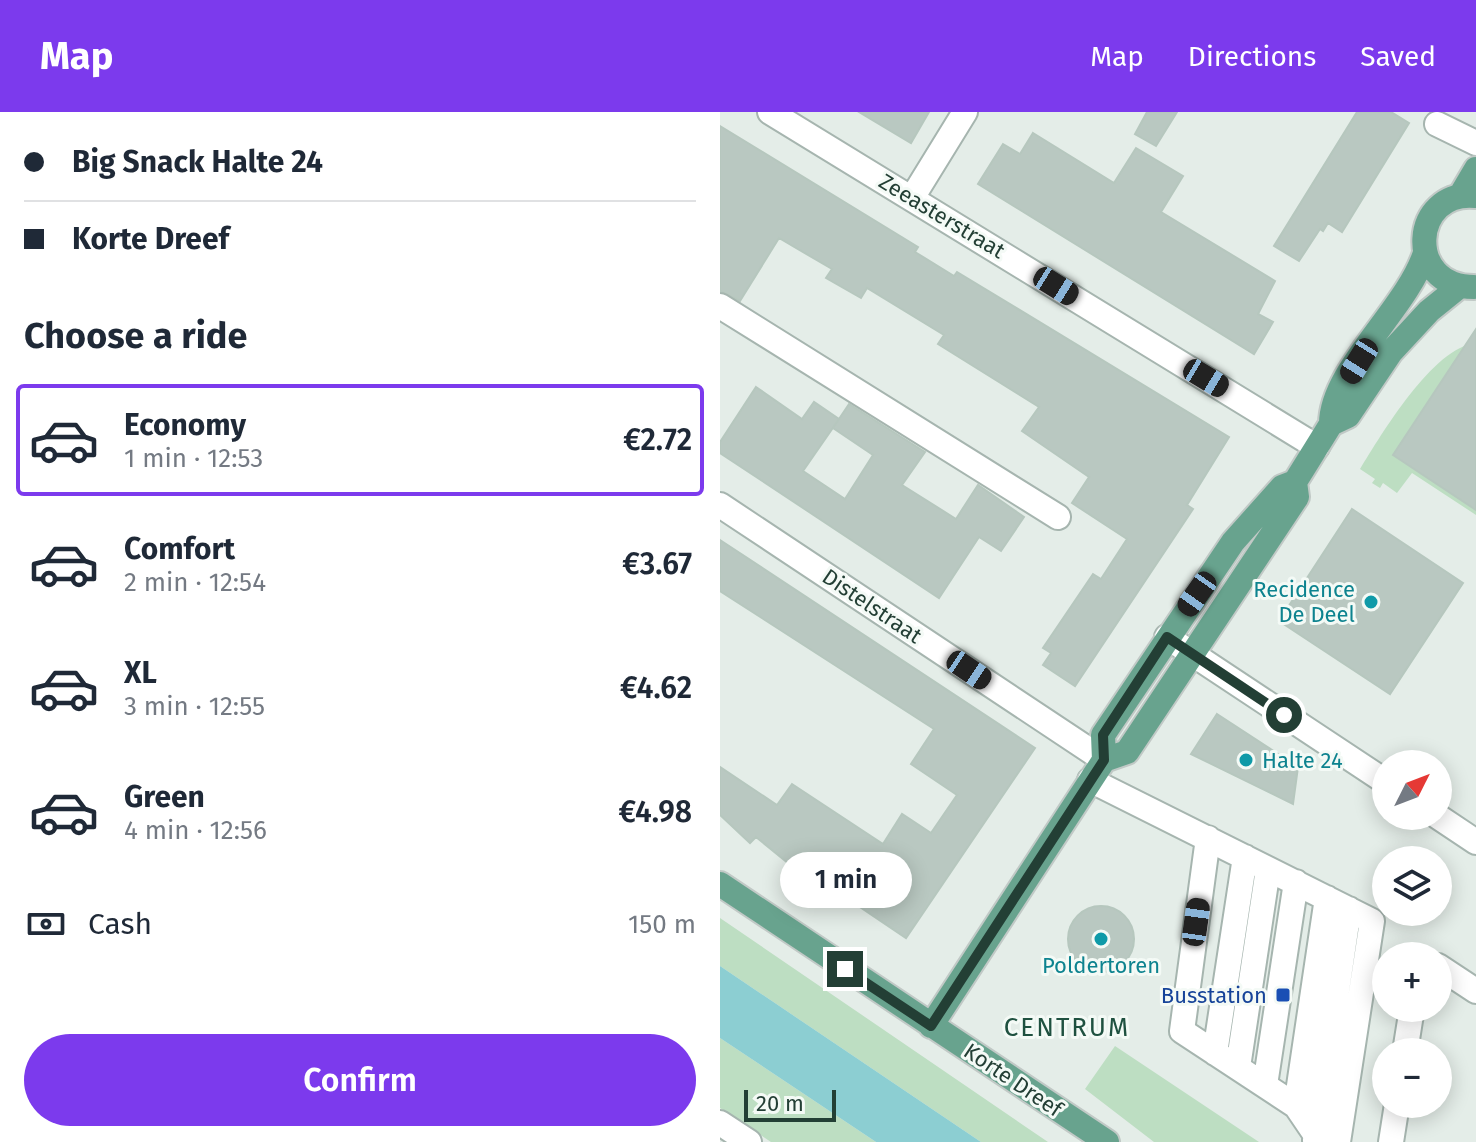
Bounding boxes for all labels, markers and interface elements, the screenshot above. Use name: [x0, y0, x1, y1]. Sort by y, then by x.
text: Map: [40, 33, 113, 79]
text: Map: [1090, 40, 1144, 73]
text: Directions: [1188, 40, 1316, 73]
text: Saved: [1360, 40, 1436, 73]
text: Big Snack Halte 24: [72, 144, 323, 180]
street label: Zeeasterstraat: [874, 168, 1010, 264]
text: Korte Dreef: [72, 221, 229, 257]
car: [1029, 263, 1083, 309]
text: Choose a ride: [24, 314, 247, 358]
car: [1336, 334, 1382, 388]
car: [1179, 355, 1233, 401]
icon: car: [28, 404, 100, 476]
text: Economy: [124, 407, 246, 443]
text: €2.72: [623, 422, 692, 458]
text: 1 min · 12:53: [124, 443, 263, 474]
icon: car: [28, 528, 100, 600]
text: Comfort: [124, 531, 235, 567]
text: €3.67: [622, 546, 692, 582]
street label: Distelstraat: [817, 563, 927, 649]
text: 2 min · 12:54: [124, 567, 266, 598]
car: [1173, 567, 1221, 621]
place label: Recidence De Deel: [1253, 576, 1355, 628]
marker: Recidence De Deel: [1362, 593, 1380, 611]
car: [942, 647, 996, 693]
icon: car: [28, 652, 100, 724]
text: XL: [124, 655, 157, 691]
text: €4.62: [620, 670, 692, 706]
text: 3 min · 12:55: [124, 691, 265, 722]
route start: [1266, 697, 1302, 733]
place label: Halte 24: [1262, 747, 1343, 774]
north arrow: [1372, 750, 1452, 830]
map controls: [1372, 750, 1452, 1118]
marker: Halte 24: [1237, 751, 1255, 769]
icon: car: [28, 776, 100, 848]
text: Green: [124, 779, 205, 815]
text: €4.98: [618, 794, 692, 830]
text: 4 min · 12:56: [124, 815, 267, 846]
button: layers: [1372, 846, 1452, 926]
callout: 1 min: [779, 853, 911, 909]
text: 1 min: [815, 864, 877, 895]
car: [1181, 897, 1211, 947]
icon: cash: [24, 902, 68, 946]
text: Cash: [88, 906, 152, 942]
text: 150 m: [628, 909, 696, 940]
marker: Poldertoren: [1092, 930, 1110, 948]
button: +: [1372, 942, 1452, 1022]
route end: [827, 951, 863, 987]
place label: Poldertoren: [1042, 952, 1160, 979]
place label: Busstation: [1161, 982, 1267, 1009]
marker: Busstation: [1274, 986, 1292, 1004]
district label: CENTRUM: [1004, 1012, 1130, 1043]
button: Confirm: [24, 1034, 696, 1126]
street label: Korte Dreef: [959, 1037, 1069, 1124]
button: −: [1372, 1038, 1452, 1118]
scale bar: [744, 1086, 836, 1122]
text: 20 m: [756, 1090, 804, 1117]

